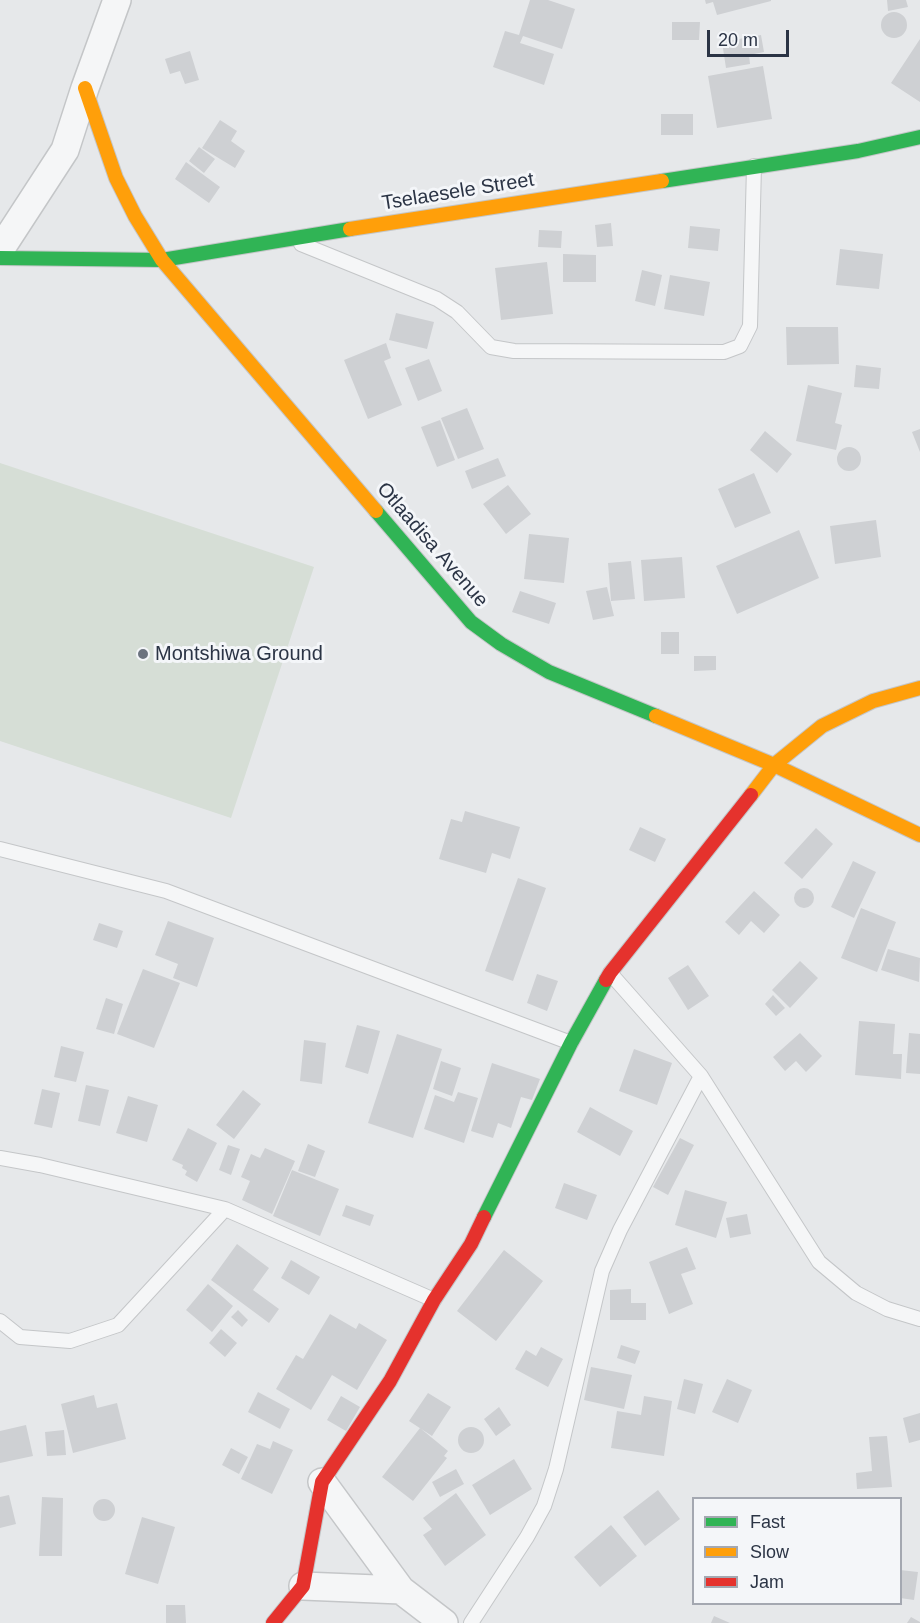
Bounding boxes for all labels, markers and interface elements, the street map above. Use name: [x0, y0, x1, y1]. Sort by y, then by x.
scale bar: [710, 18, 792, 56]
text: 20 m: [718, 30, 758, 50]
street label: Tselaesele Street: [380, 168, 536, 216]
street label: Otlaadisa Avenue: [371, 478, 493, 612]
place label: Montshiwa Ground: [155, 642, 323, 666]
marker: Montshiwa Ground: [136, 647, 150, 661]
legend: [692, 1497, 902, 1605]
text: Fast: [750, 1512, 785, 1532]
text: Slow: [750, 1542, 789, 1562]
text: Jam: [750, 1572, 784, 1592]

